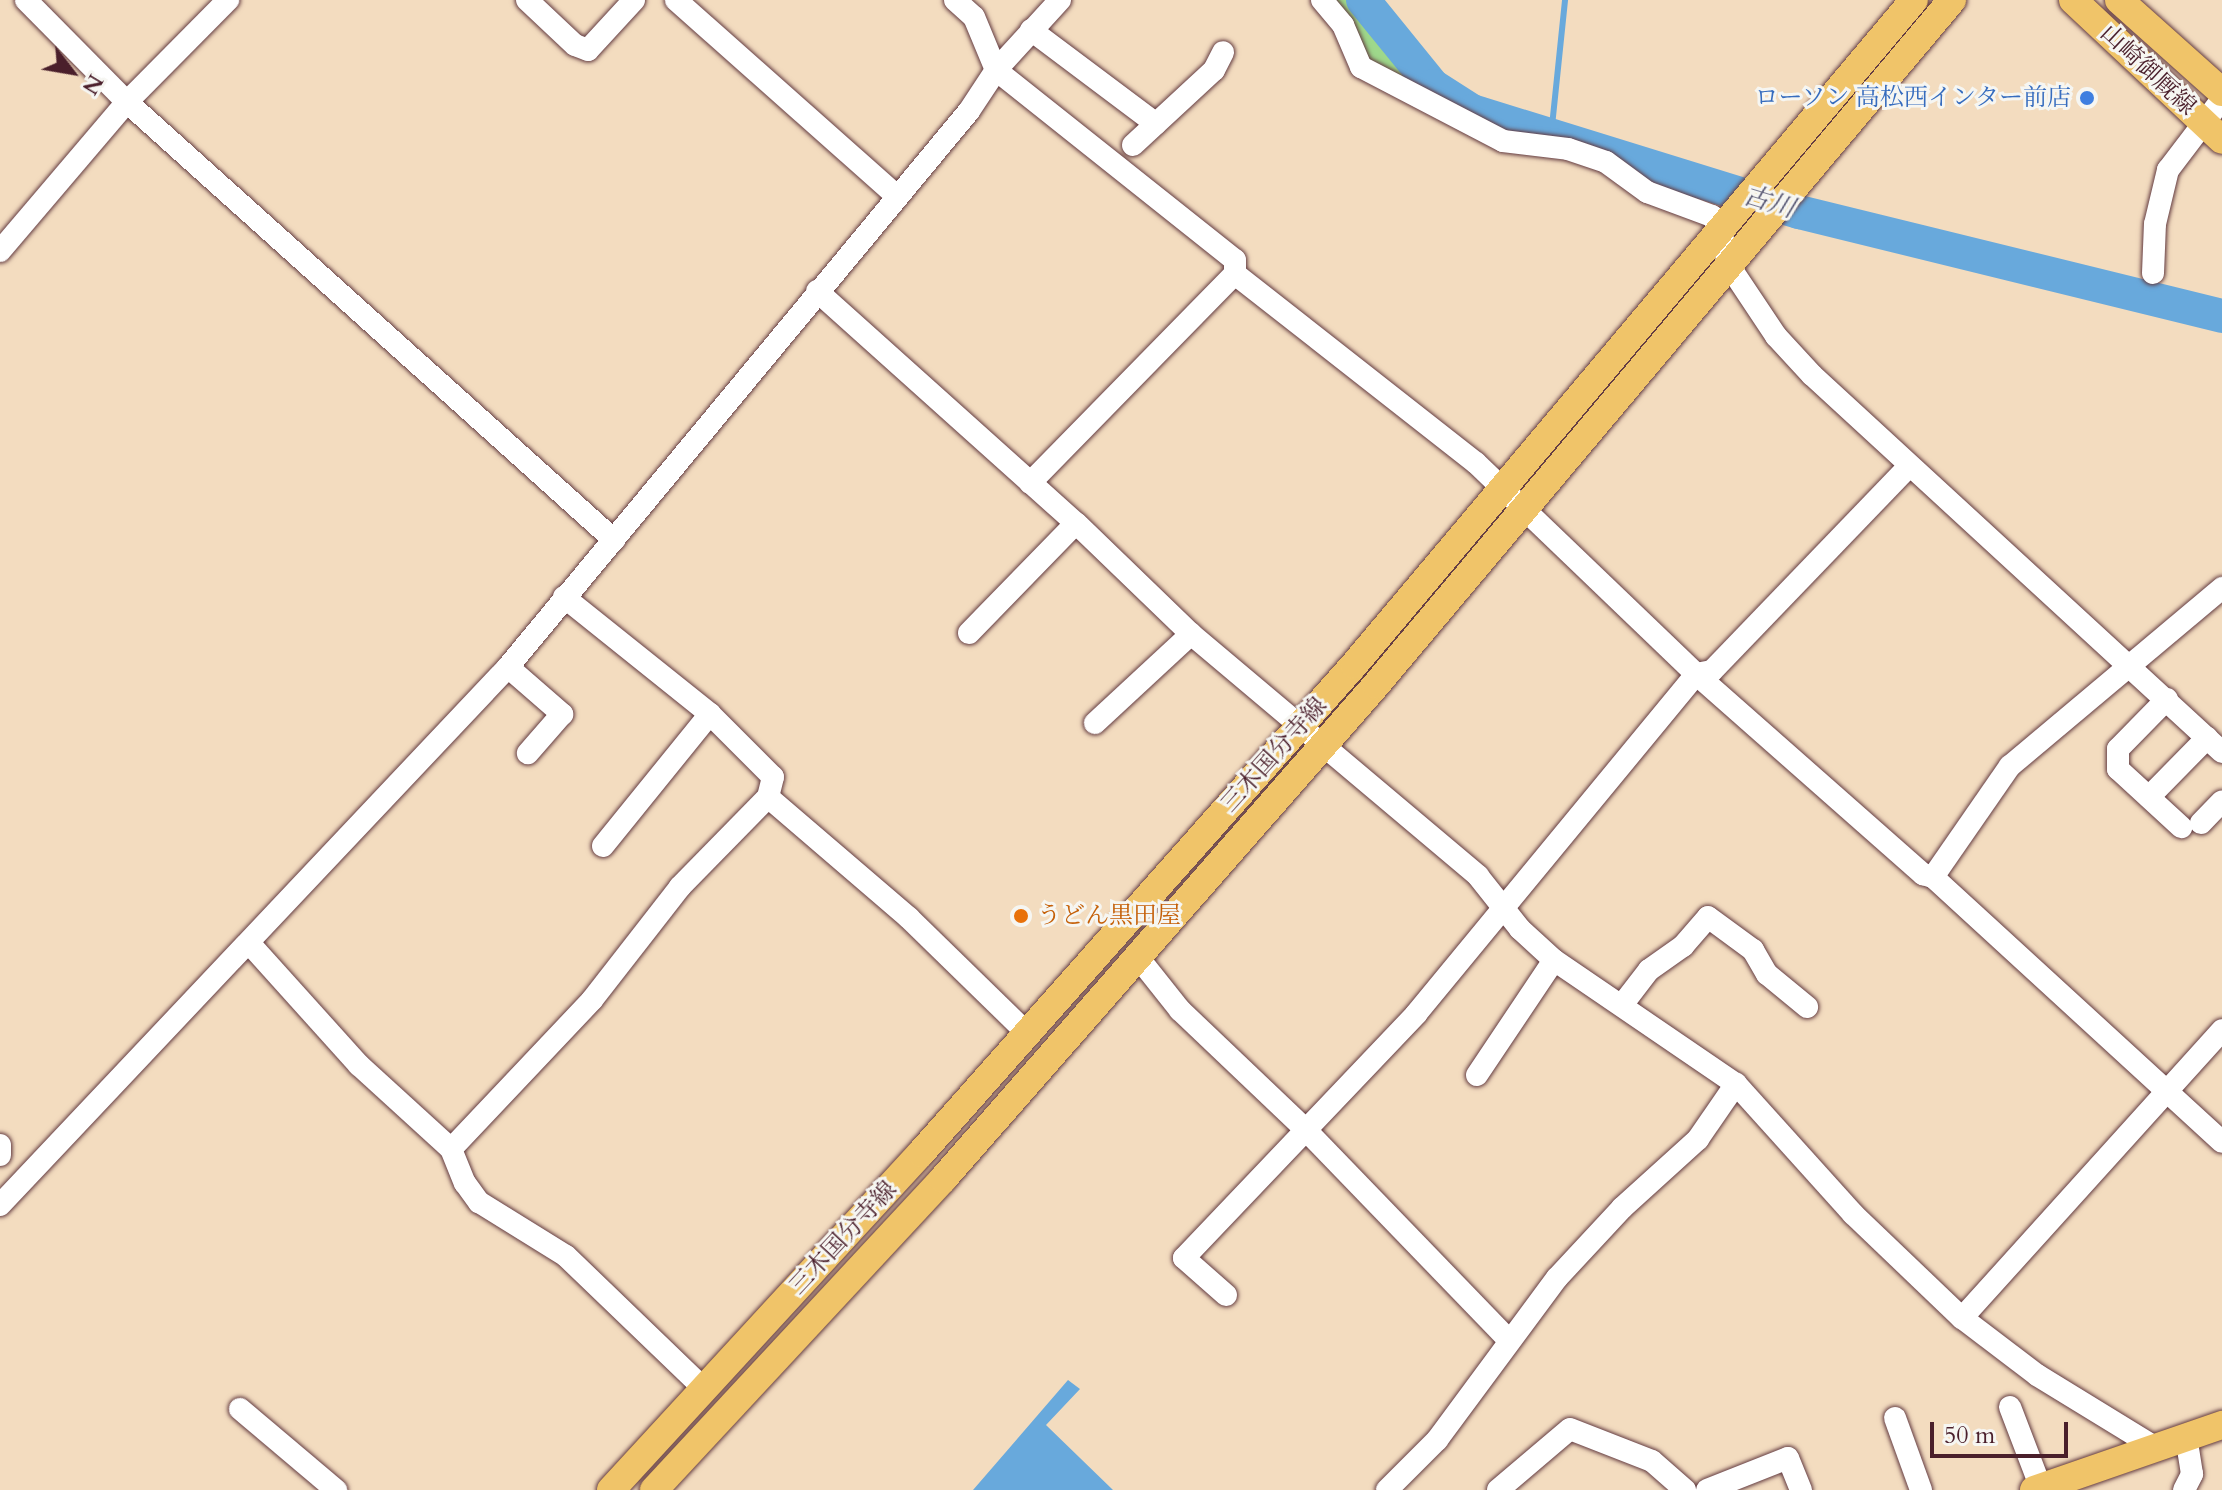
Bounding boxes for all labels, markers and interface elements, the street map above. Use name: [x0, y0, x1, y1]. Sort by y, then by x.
street label: 山崎御厩線: [2094, 19, 2202, 121]
north arrow: [32, 32, 112, 112]
text: N: [75, 68, 110, 100]
place label: ローソン 高松西インター前店: [1753, 84, 2071, 112]
marker: ローソン 高松西インター前店: [2078, 89, 2096, 107]
water label: 古川: [1740, 179, 1798, 225]
street label: 三木国分寺線: [1215, 692, 1333, 818]
place label: うどん黒田屋: [1037, 902, 1181, 930]
marker: うどん黒田屋: [1012, 907, 1030, 925]
street label: 三木国分寺線: [783, 1176, 903, 1300]
scale bar: [1934, 1406, 2072, 1456]
text: 50 m: [1944, 1419, 1995, 1452]

